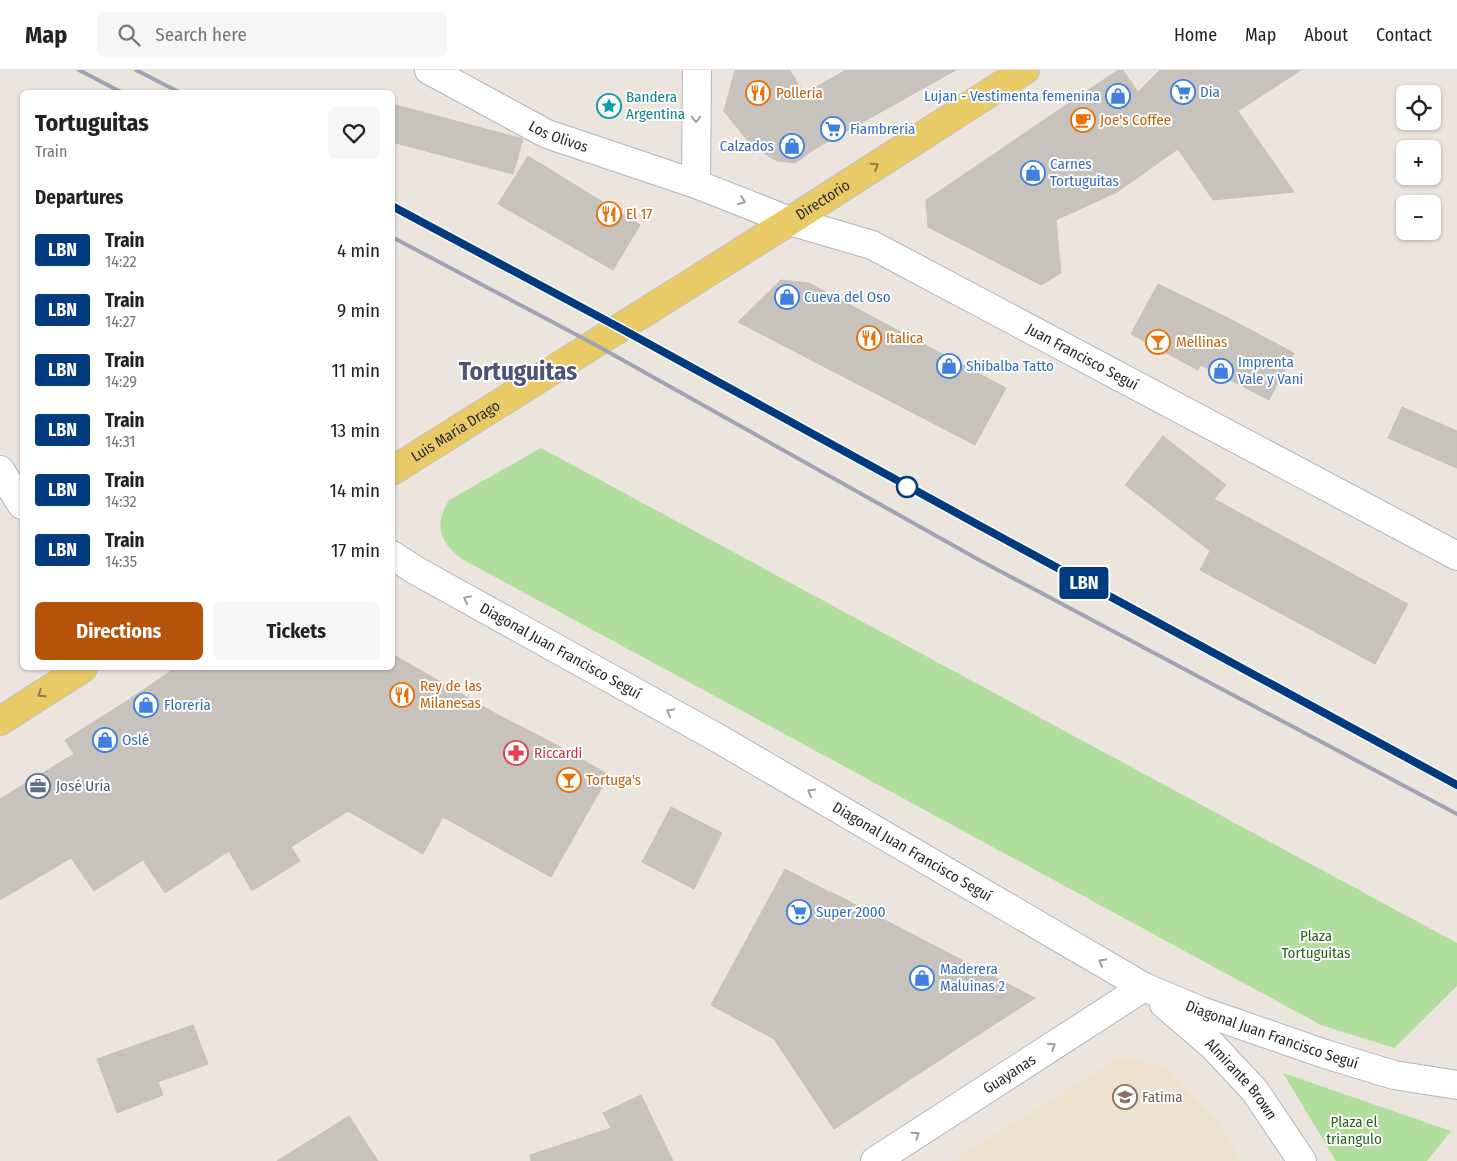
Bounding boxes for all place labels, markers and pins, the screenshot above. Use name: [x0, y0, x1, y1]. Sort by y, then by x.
supermarket icon: Dia: [1170, 79, 1196, 105]
restaurant icon: Polleria: [745, 80, 771, 106]
shop icon: Lujan - Vestimenta femenina: [1105, 83, 1131, 109]
place label: Dia: [1200, 83, 1220, 101]
place label: Polleria: [776, 84, 823, 102]
place label: Lujan - Vestimenta femenina: [924, 87, 1100, 105]
place label: Bandera Argentina: [626, 88, 685, 123]
place icon: Bandera Argentina: [596, 93, 622, 119]
cafe icon: Joe's Coffee: [1070, 107, 1096, 133]
place label: Joe's Coffee: [1100, 111, 1171, 129]
supermarket icon: Fiambreria: [820, 116, 846, 142]
place label: Fiambreria: [850, 120, 915, 138]
shop icon: Calzados: [779, 133, 805, 159]
place label: Calzados: [720, 137, 774, 155]
place label: Carnes Tortuguitas: [1050, 155, 1119, 190]
shop icon: Carnes Tortuguitas: [1020, 160, 1046, 186]
restaurant icon: El 17: [596, 201, 622, 227]
place label: El 17: [626, 205, 652, 223]
shop icon: Cueva del Oso: [774, 284, 800, 310]
place label: Cueva del Oso: [804, 288, 891, 306]
restaurant icon: Italica: [856, 325, 882, 351]
place label: Italica: [886, 329, 923, 347]
bar icon: Mellinas: [1145, 329, 1171, 355]
place label: Mellinas: [1176, 333, 1227, 351]
shop icon: Shibalba Tatto: [936, 353, 962, 379]
place label: Imprenta Vale y Vani: [1238, 353, 1303, 388]
place label: Shibalba Tatto: [966, 357, 1054, 375]
shop icon: Imprenta Vale y Vani: [1208, 358, 1234, 384]
unlabelled marker: [896, 476, 918, 498]
place label: Rey de las Milanesas: [420, 677, 482, 712]
restaurant icon: Rey de las Milanesas: [389, 682, 415, 708]
shop icon: Floreria: [133, 692, 159, 718]
place label: Floreria: [164, 696, 211, 714]
shop icon: Oslé: [92, 727, 118, 753]
place label: Oslé: [122, 731, 149, 749]
pharmacy icon: Riccardi: [503, 740, 529, 766]
place label: Riccardi: [534, 744, 582, 762]
bar icon: Tortuga's: [556, 767, 582, 793]
place label: Tortuga's: [586, 771, 641, 789]
office icon: José Uría: [25, 773, 51, 799]
place label: José Uría: [56, 777, 111, 795]
supermarket icon: Super 2000: [786, 899, 812, 925]
place label: Super 2000: [816, 903, 886, 921]
place label: Maderera Maluinas 2: [940, 960, 1006, 995]
shop icon: Maderera Maluinas 2: [909, 965, 935, 991]
school or university icon: Fatima: [1112, 1084, 1138, 1110]
place label: Fatima: [1142, 1088, 1183, 1106]

